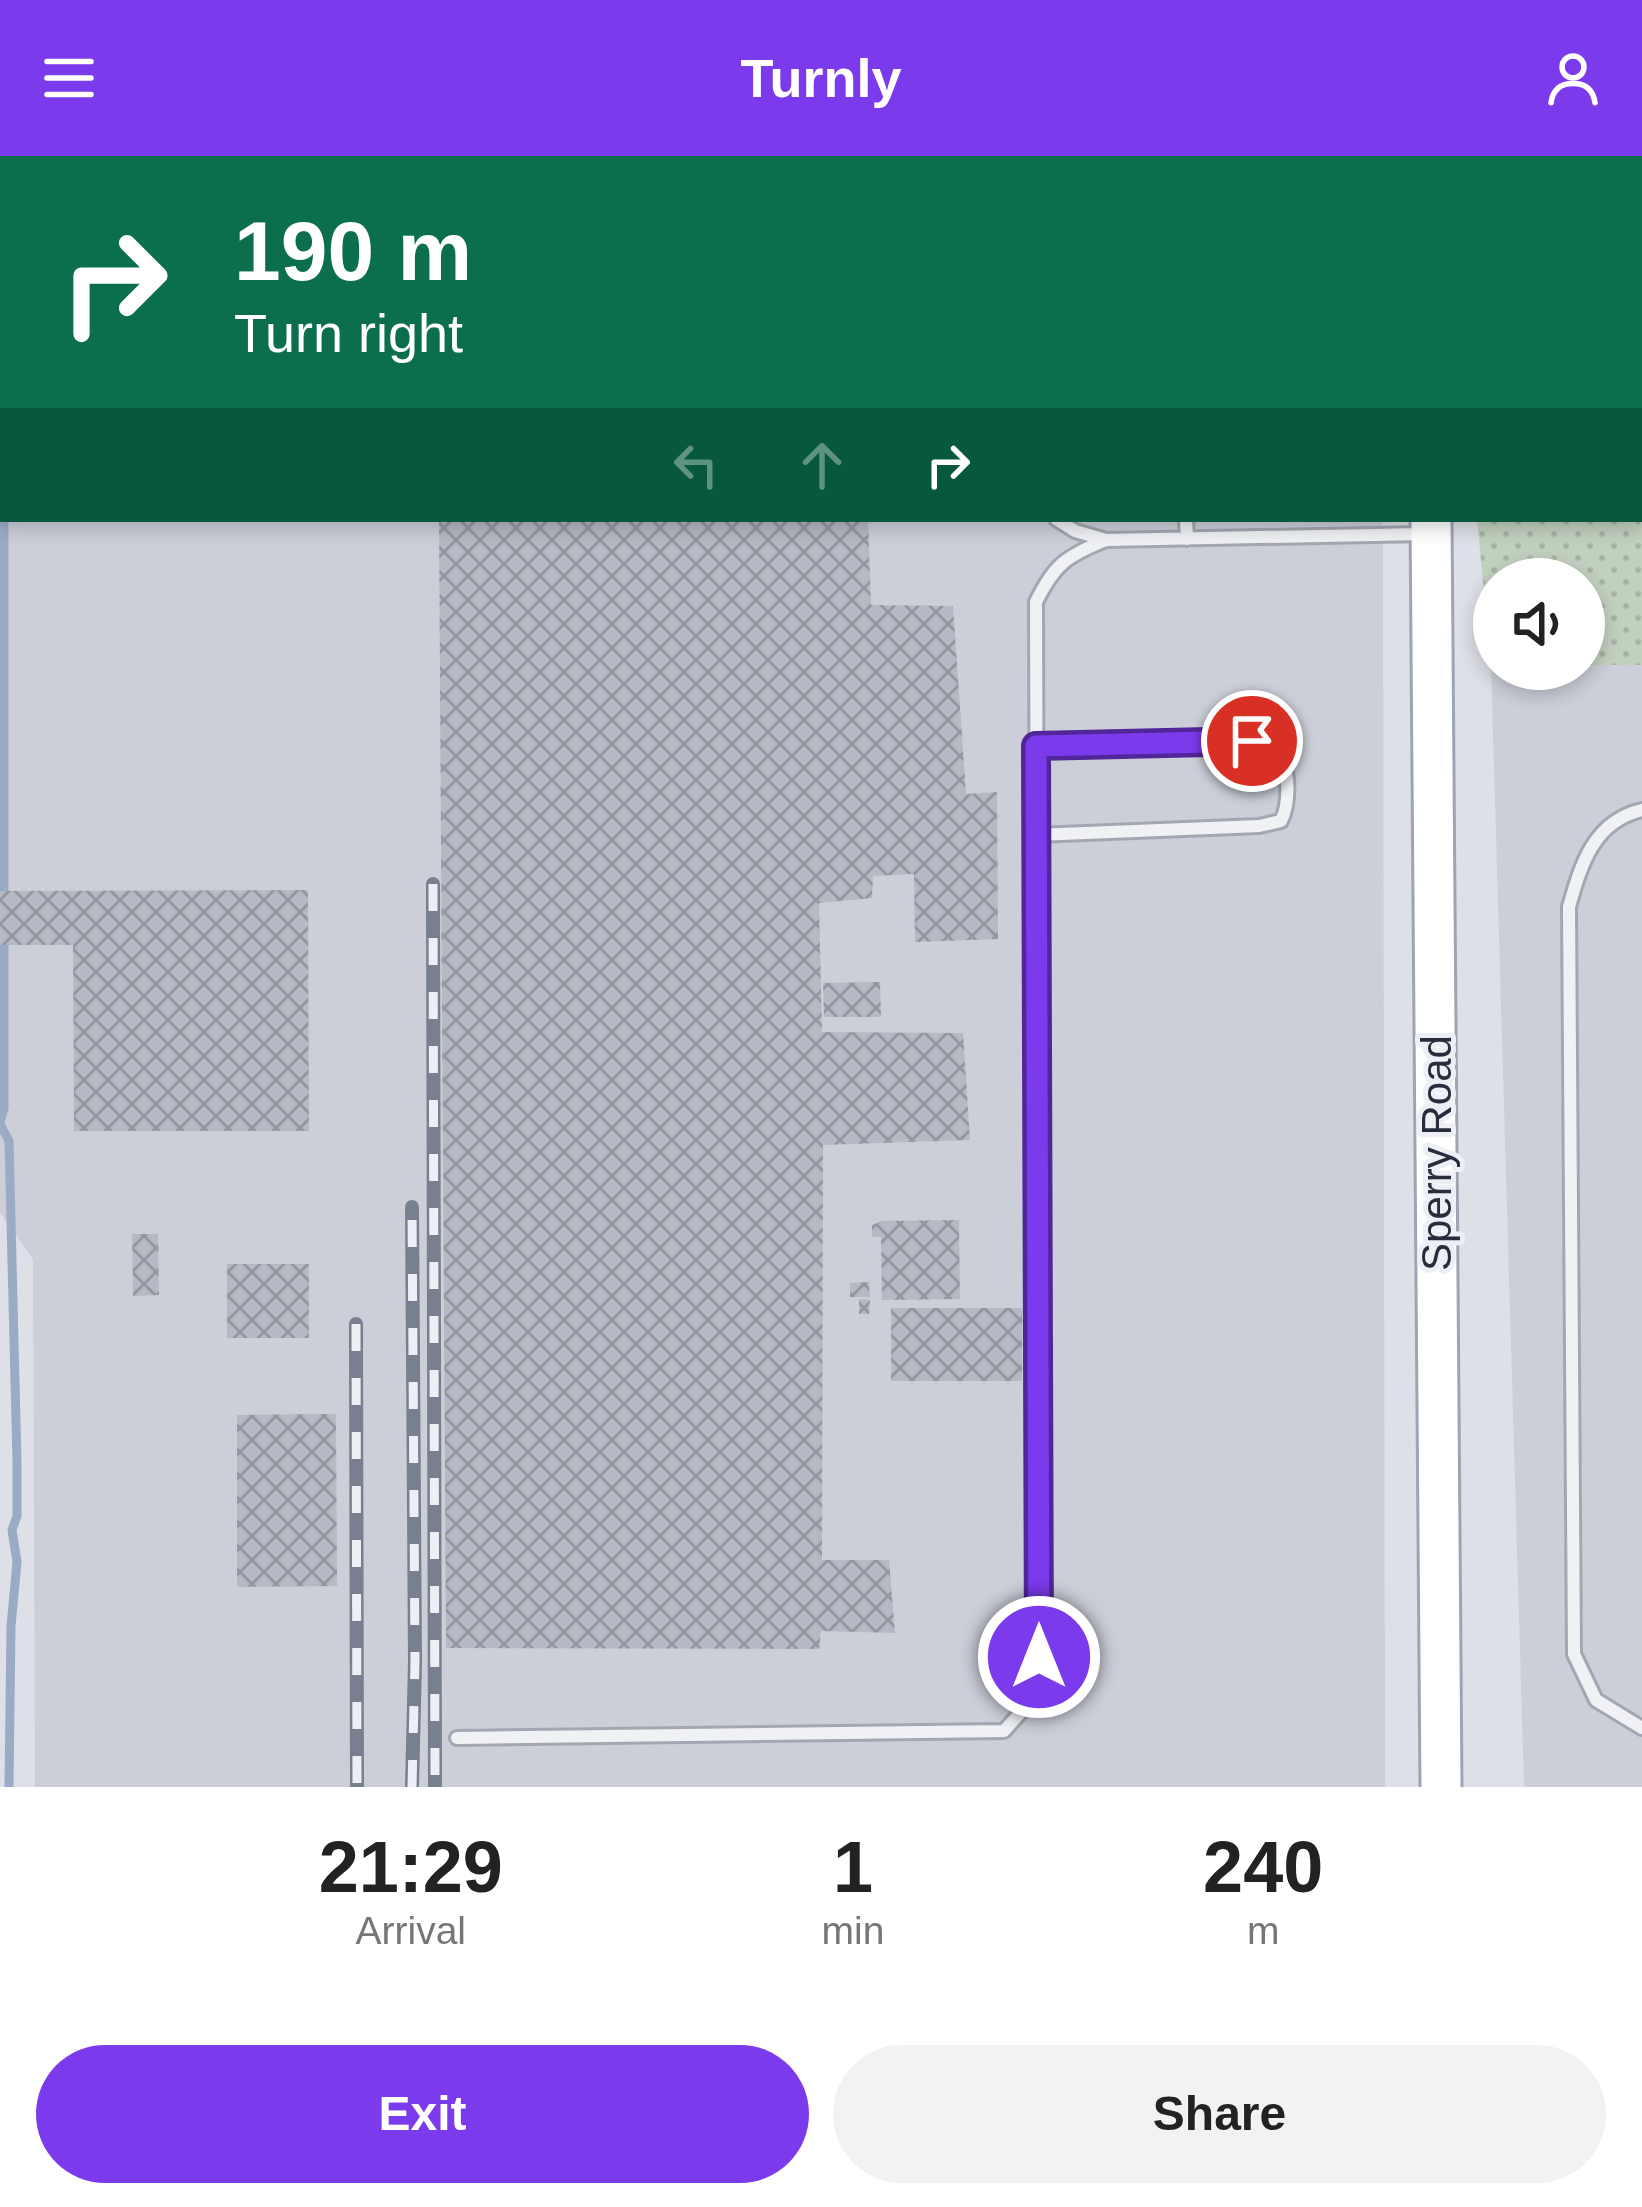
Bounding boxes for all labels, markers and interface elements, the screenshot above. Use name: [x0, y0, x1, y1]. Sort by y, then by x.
icon: menu: [36, 45, 102, 111]
icon: person: [1540, 45, 1606, 111]
text: Turnly: [741, 48, 902, 108]
icon: right: [36, 204, 192, 360]
text: 190 m: [234, 204, 472, 298]
text: Turn right: [234, 303, 463, 363]
icon: left: [663, 432, 729, 498]
icon: ahead: [789, 432, 855, 498]
icon: right: [915, 432, 981, 498]
map controls: [1473, 558, 1605, 690]
button: sound: [1473, 558, 1605, 690]
pin: [1201, 690, 1303, 792]
icon: arrive: [1219, 708, 1285, 774]
street label: Sperry Road: [1413, 1035, 1460, 1271]
position arrow: [976, 1594, 1102, 1720]
text: 21:29: [319, 1827, 503, 1907]
text: 1: [833, 1827, 873, 1907]
text: 240: [1203, 1827, 1323, 1907]
text: Arrival: [356, 1909, 466, 1952]
text: min: [822, 1909, 884, 1952]
text: m: [1247, 1909, 1279, 1952]
button: Exit: [36, 2045, 809, 2183]
button: Share: [833, 2045, 1606, 2183]

